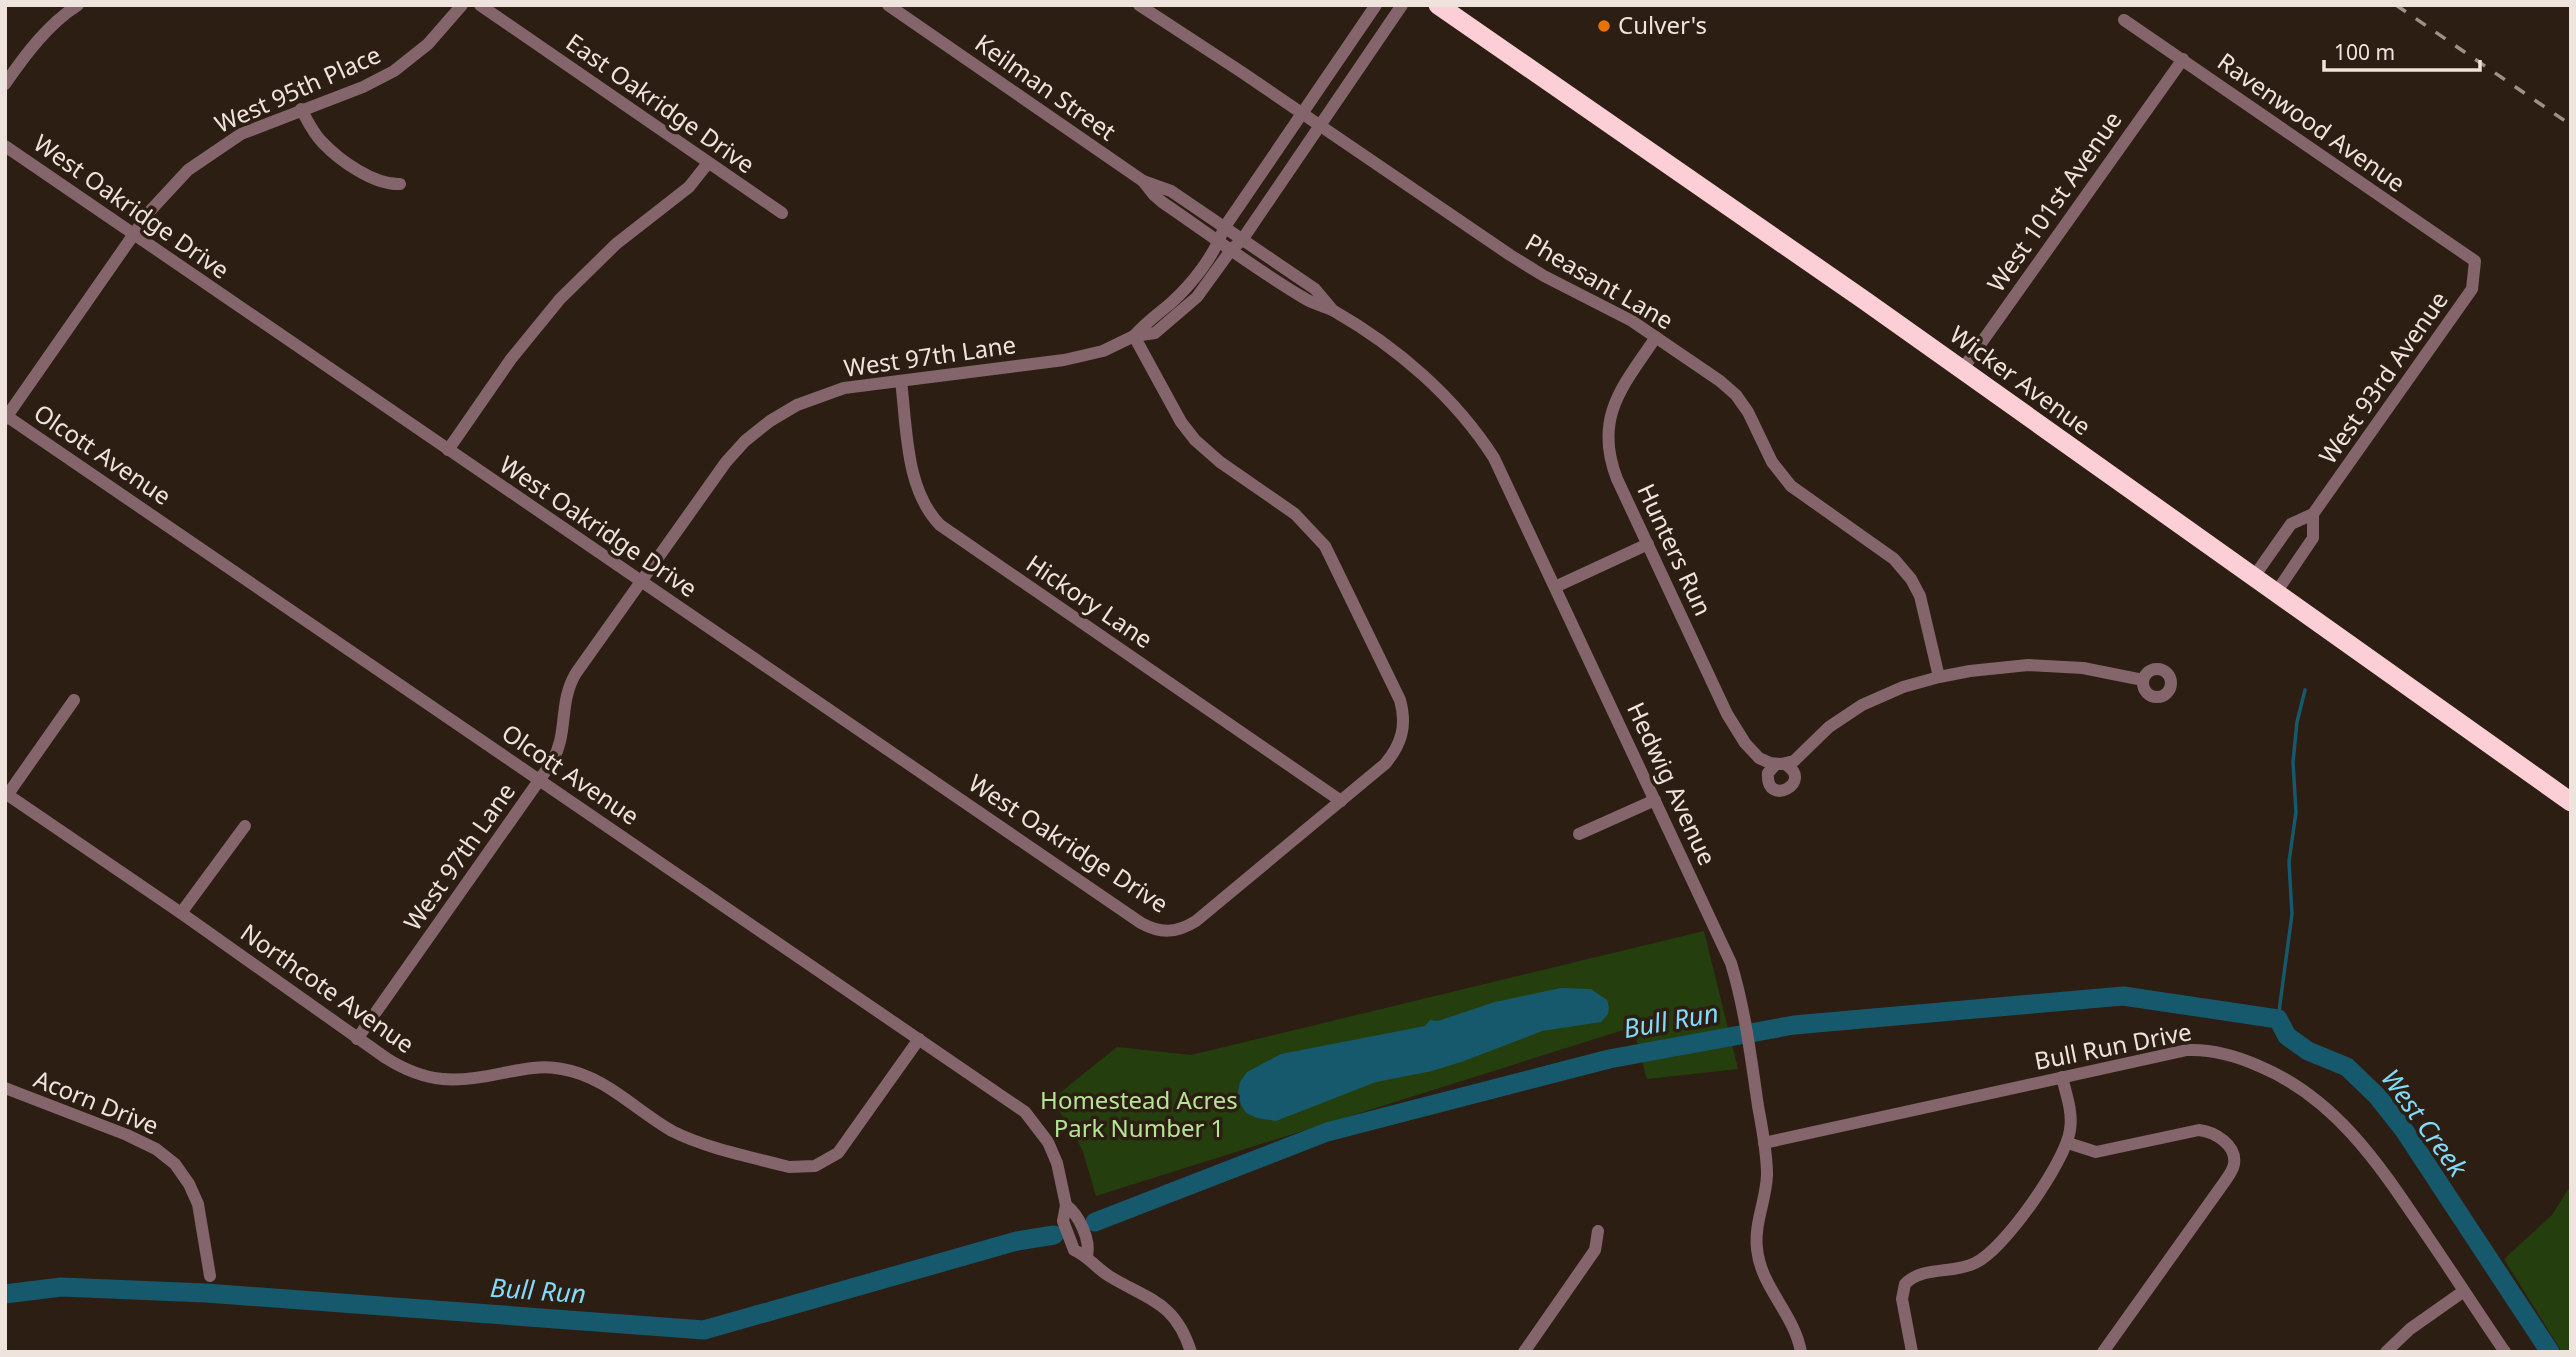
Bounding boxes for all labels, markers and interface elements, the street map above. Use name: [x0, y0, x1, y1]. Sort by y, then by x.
place label: Culver's: [1618, 8, 1707, 41]
marker: Culver's: [1596, 18, 1612, 34]
street label: East Oakridge Drive: [560, 25, 762, 180]
street label: Keilman Street: [969, 26, 1123, 148]
scale bar: [2324, 28, 2480, 72]
street label: West 95th Place: [209, 37, 385, 140]
text: 100 m: [2334, 38, 2395, 66]
street label: Ravenwood Avenue: [2211, 45, 2412, 199]
street label: West 101st Avenue: [1979, 104, 2129, 298]
street label: West Oakridge Drive: [28, 126, 236, 286]
street label: Pheasant Lane: [1520, 225, 1680, 336]
street label: West 93rd Avenue: [2311, 284, 2455, 470]
street label: Wicker Avenue: [1944, 317, 2098, 442]
street label: West 97th Lane: [842, 327, 1018, 384]
street label: Olcott Avenue: [28, 396, 178, 512]
street label: West Oakridge Drive: [494, 447, 704, 604]
street label: Hunters Run: [1630, 478, 1720, 621]
street label: Hickory Lane: [1020, 546, 1159, 655]
street label: Hedwig Avenue: [1620, 696, 1725, 870]
street label: Olcott Avenue: [496, 716, 646, 832]
street label: West Oakridge Drive: [963, 766, 1175, 920]
street label: West 97th Lane: [396, 776, 522, 937]
street label: Northcote Avenue: [234, 915, 421, 1060]
water label: Bull Run: [1621, 994, 1721, 1046]
street label: Bull Run Drive: [2031, 1014, 2194, 1077]
water label: West Creek: [2373, 1061, 2477, 1185]
street label: Acorn Drive: [29, 1062, 164, 1142]
park label: Homestead Acres Park Number 1: [1040, 1083, 1238, 1144]
water label: Bull Run: [489, 1269, 587, 1311]

